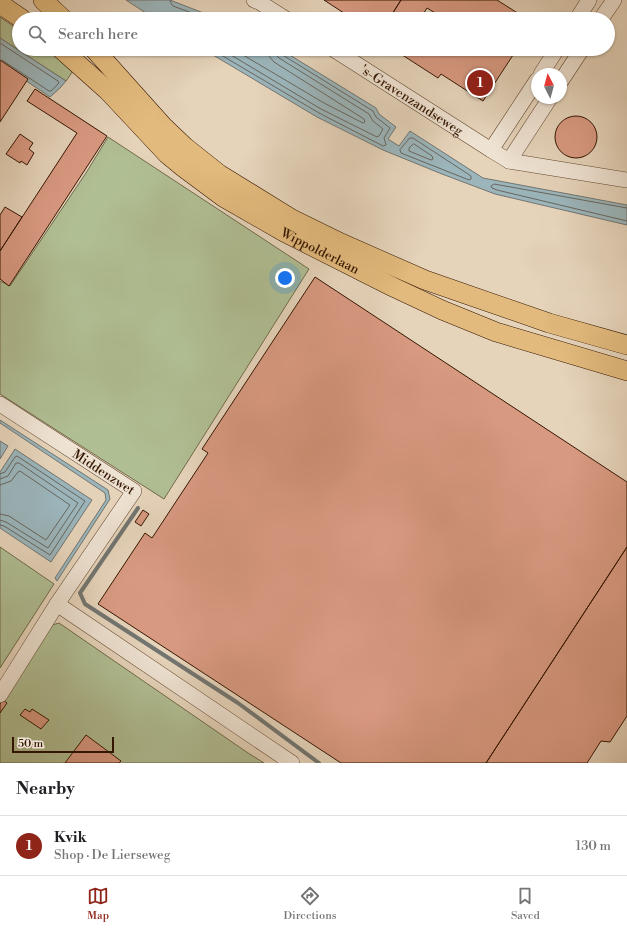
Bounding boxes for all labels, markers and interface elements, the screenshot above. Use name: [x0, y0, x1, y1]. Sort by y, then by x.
search box: [12, 12, 615, 56]
icon: search: [26, 23, 48, 45]
text: Search here: [58, 25, 138, 44]
street label: 's-Gravenzandseweg: [357, 62, 466, 139]
pin: 1: [467, 68, 493, 98]
north arrow: [531, 68, 567, 104]
street label: Wippolderlaan: [277, 224, 362, 278]
your location: [275, 268, 295, 288]
street label: Middenzwet: [69, 446, 138, 499]
scale bar: [12, 735, 114, 754]
text: 50 m: [18, 737, 43, 751]
text: Nearby: [16, 778, 75, 800]
text: Kvik: [54, 828, 87, 847]
text: 1: [26, 838, 32, 854]
text: 130 m: [576, 838, 611, 854]
text: Shop · De Lierseweg: [54, 847, 170, 863]
tab: Map: [87, 885, 109, 923]
tab: Directions: [284, 885, 337, 923]
tab: Saved: [511, 885, 540, 923]

